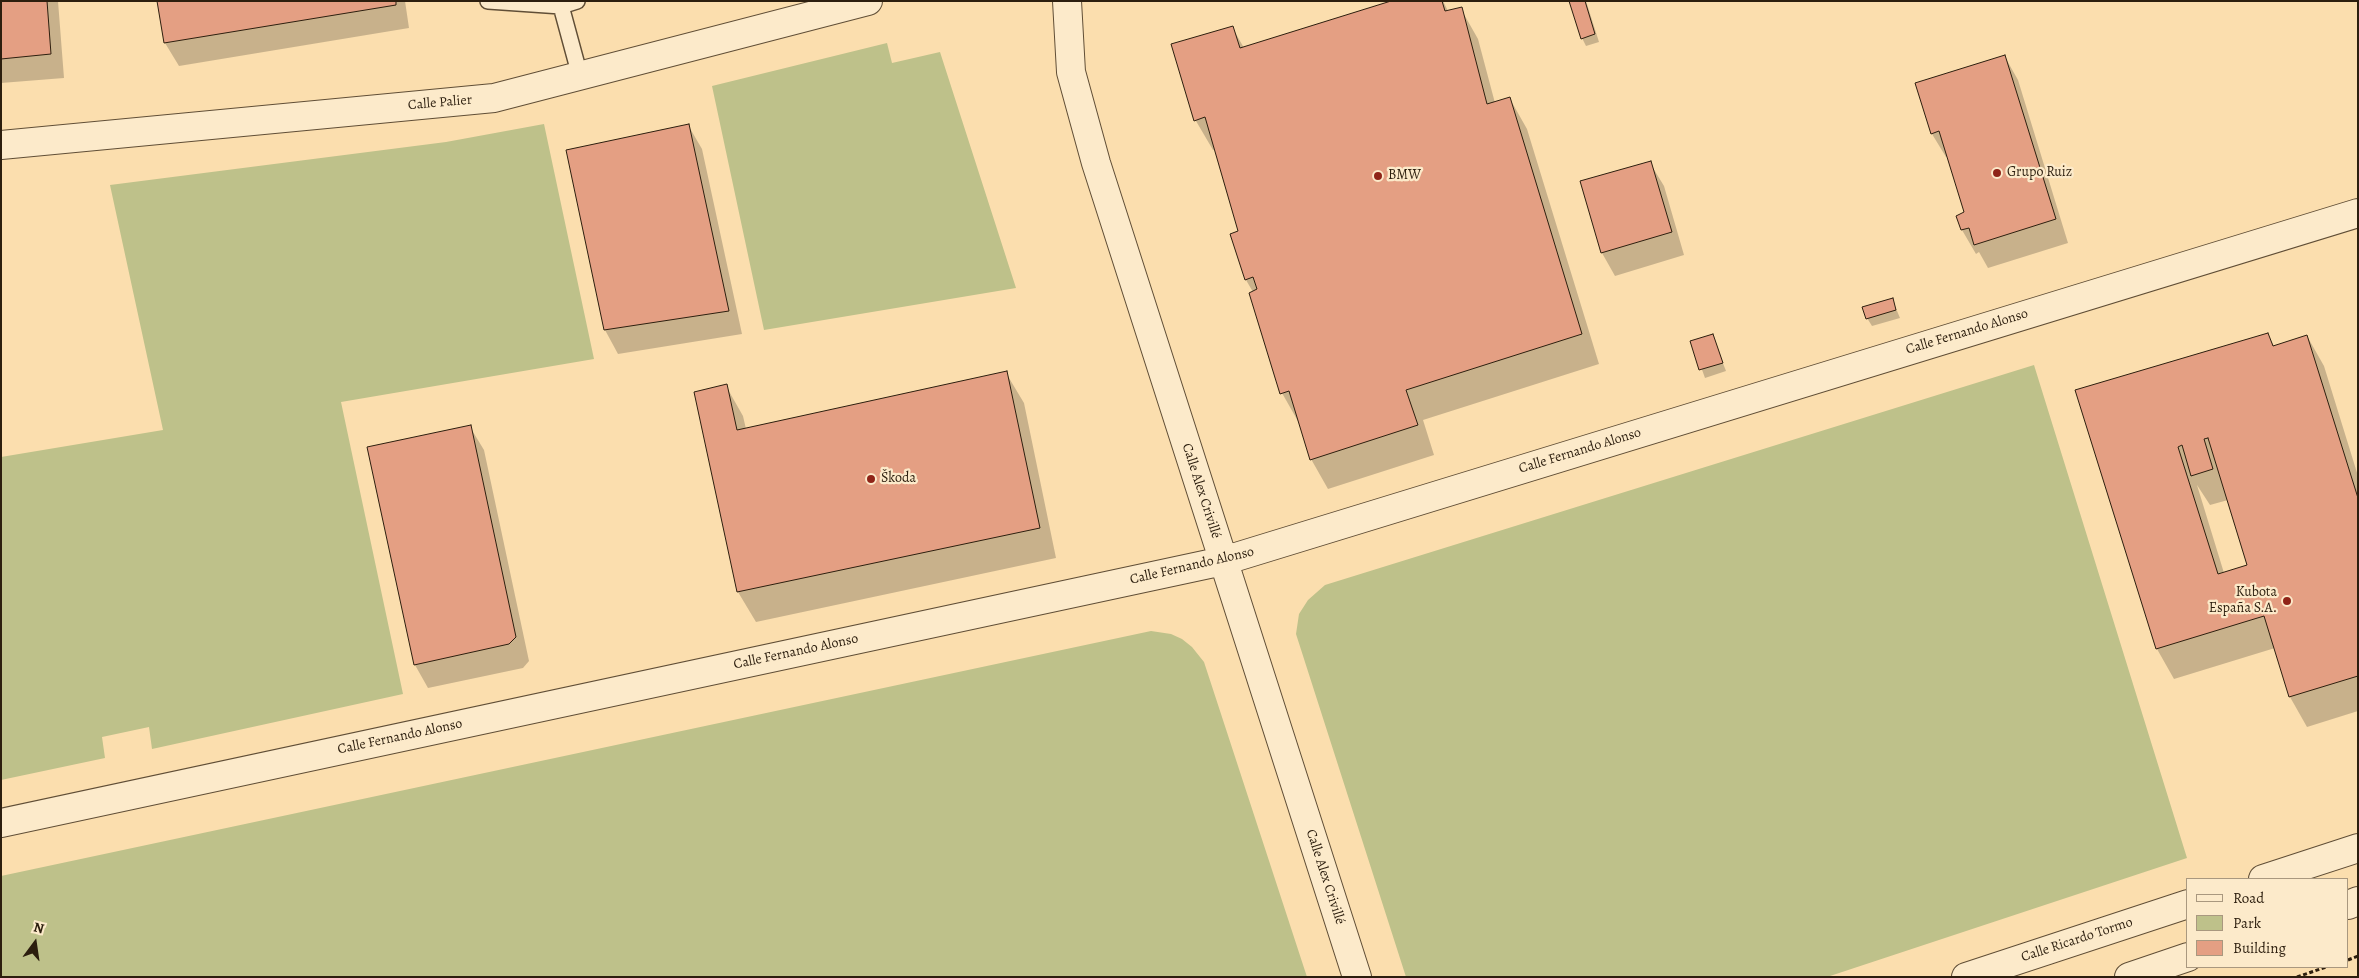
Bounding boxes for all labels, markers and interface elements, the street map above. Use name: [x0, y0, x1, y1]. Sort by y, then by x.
street label: Calle Palier: [407, 92, 473, 114]
place label: Grupo Ruiz: [2007, 165, 2072, 181]
marker: Grupo Ruiz: [1991, 167, 2003, 179]
place label: BMW: [1388, 168, 1421, 184]
marker: BMW: [1372, 170, 1384, 182]
street label: Calle Fernando Alonso: [1904, 305, 2030, 359]
street label: Calle Fernando Alonso: [1517, 424, 1643, 478]
street label: Calle Alex Crivillé: [1178, 441, 1224, 541]
place label: Škoda: [881, 471, 916, 487]
marker: Škoda: [865, 473, 877, 485]
street label: Calle Fernando Alonso: [1128, 544, 1256, 588]
place label: Kubota España S.A.: [2209, 585, 2277, 618]
marker: Kubota España S.A.: [2281, 595, 2293, 607]
street label: Calle Fernando Alonso: [732, 631, 860, 673]
street label: Calle Fernando Alonso: [336, 716, 464, 758]
street label: Calle Alex Crivillé: [1302, 827, 1348, 927]
legend: [2186, 878, 2349, 968]
text: Road: [2233, 888, 2264, 908]
text: Park: [2233, 913, 2261, 933]
street label: Calle Ricardo Tormo: [2019, 914, 2135, 966]
north arrow: [10, 918, 60, 968]
text: N: [31, 918, 46, 938]
text: Building: [2233, 938, 2286, 958]

